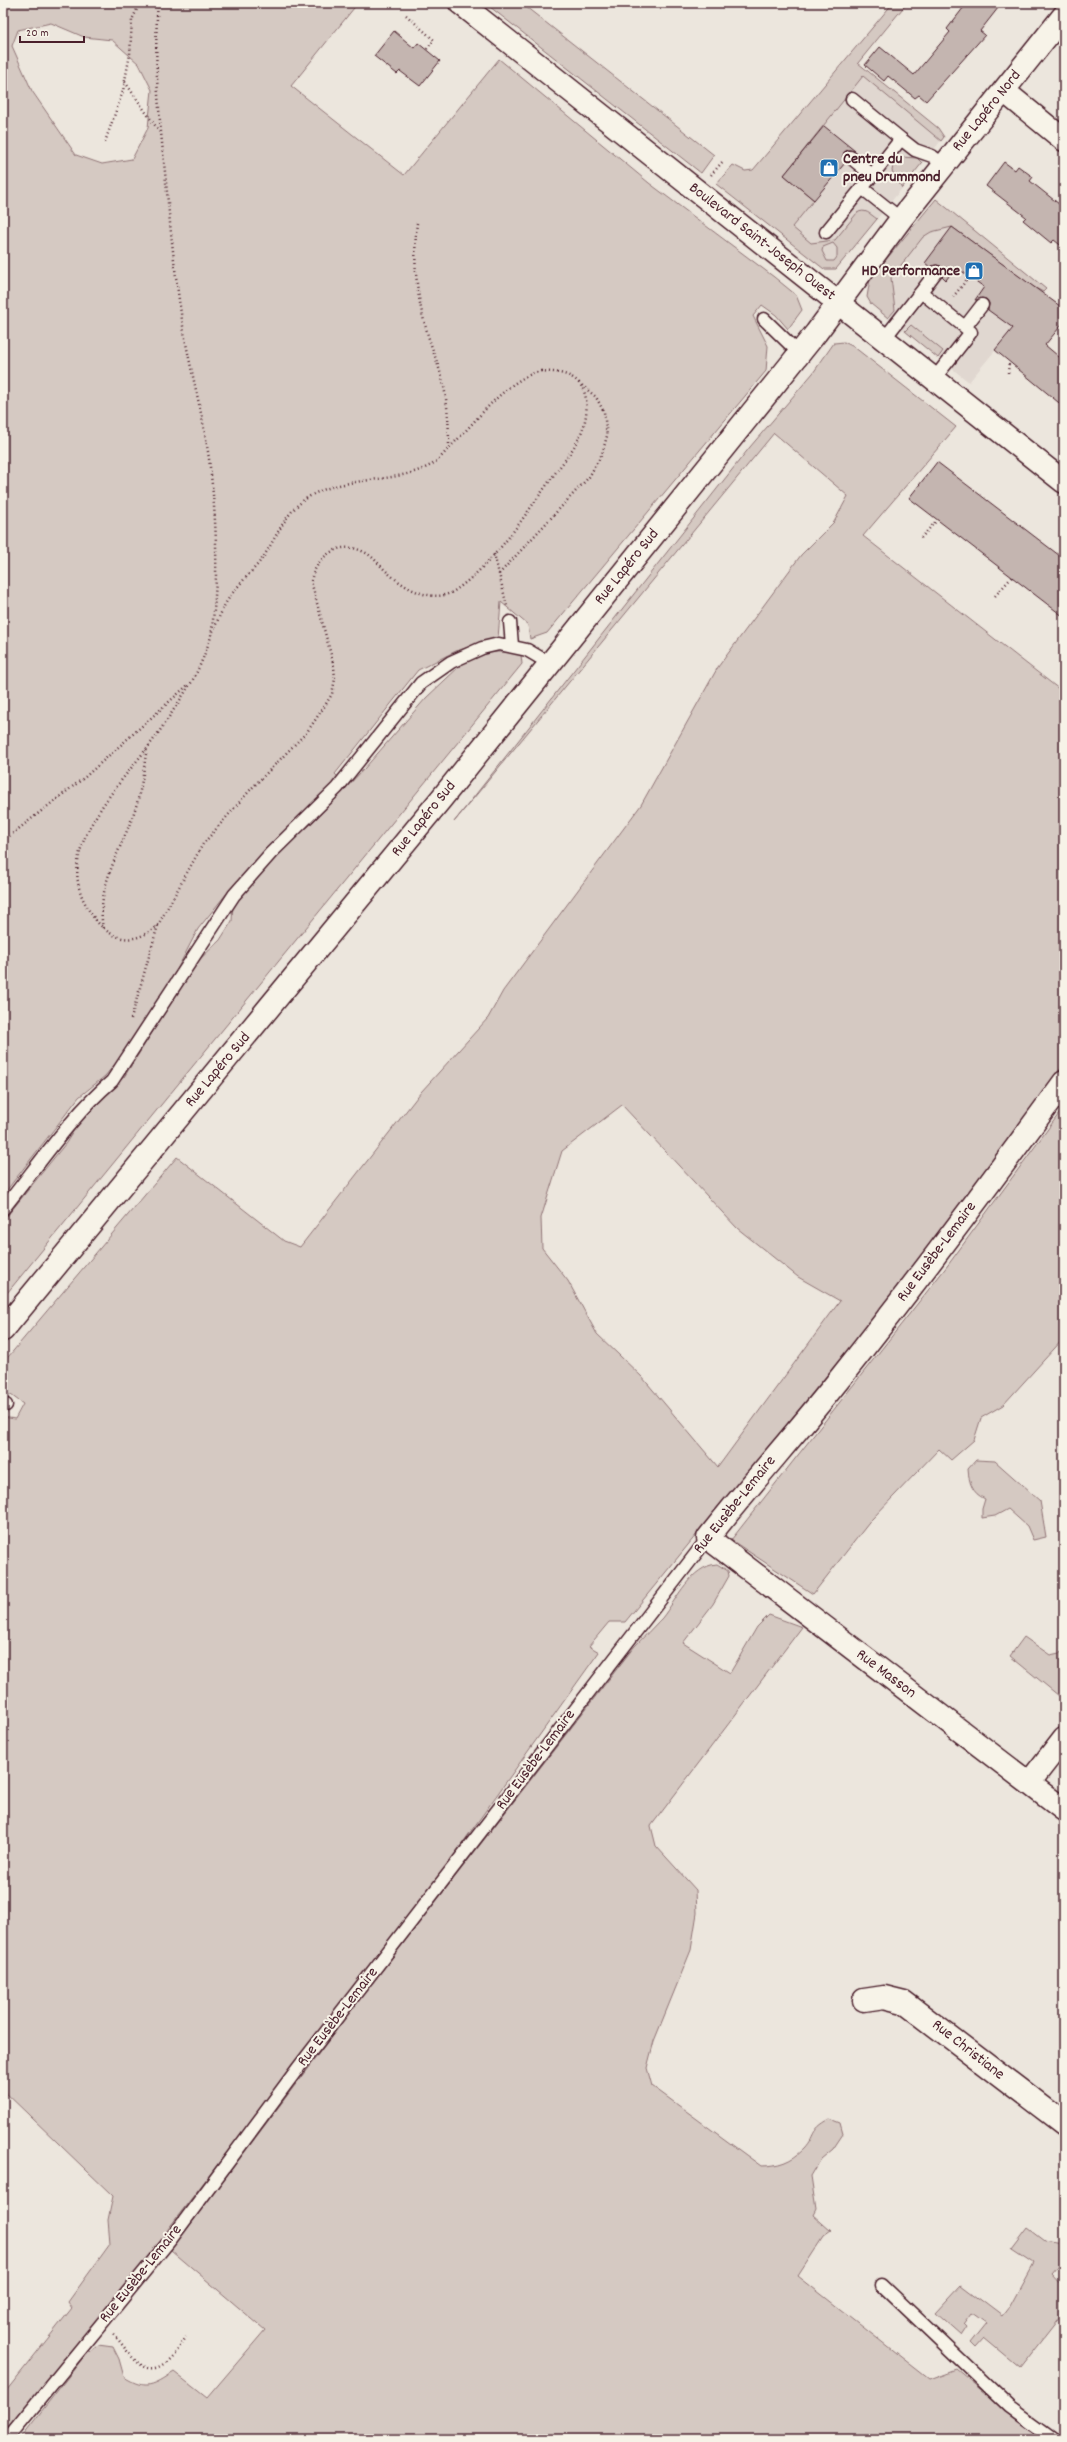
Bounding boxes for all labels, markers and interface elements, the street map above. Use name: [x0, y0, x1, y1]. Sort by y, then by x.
scale bar: [20, 18, 84, 44]
text: 20 m: [26, 25, 49, 42]
street label: Rue Lapéro Nord: [947, 65, 1027, 157]
place label: Centre du pneu Drummond: [843, 148, 940, 189]
shop icon: Centre du pneu Drummond: [818, 157, 840, 179]
street label: Boulevard Saint-Joseph Ouest: [684, 177, 840, 307]
place label: HD Performance: [862, 260, 960, 283]
shop icon: HD Performance: [963, 260, 985, 282]
street label: Rue Lapéro Sud: [589, 524, 665, 610]
street label: Rue Lapéro Sud: [386, 776, 462, 862]
street label: Rue Lapéro Sud: [180, 1027, 256, 1113]
street label: Rue Eusèbe-Lemaire: [892, 1197, 982, 1307]
street label: Rue Eusèbe-Lemaire: [688, 1451, 782, 1559]
street label: Rue Masson: [851, 1644, 921, 1704]
street label: Rue Eusèbe-Lemaire: [491, 1705, 581, 1815]
street label: Rue Eusèbe-Lemaire: [292, 1962, 384, 2072]
street label: Rue Christiane: [927, 2014, 1009, 2086]
street label: Rue Eusèbe-Lemaire: [94, 2220, 188, 2328]

